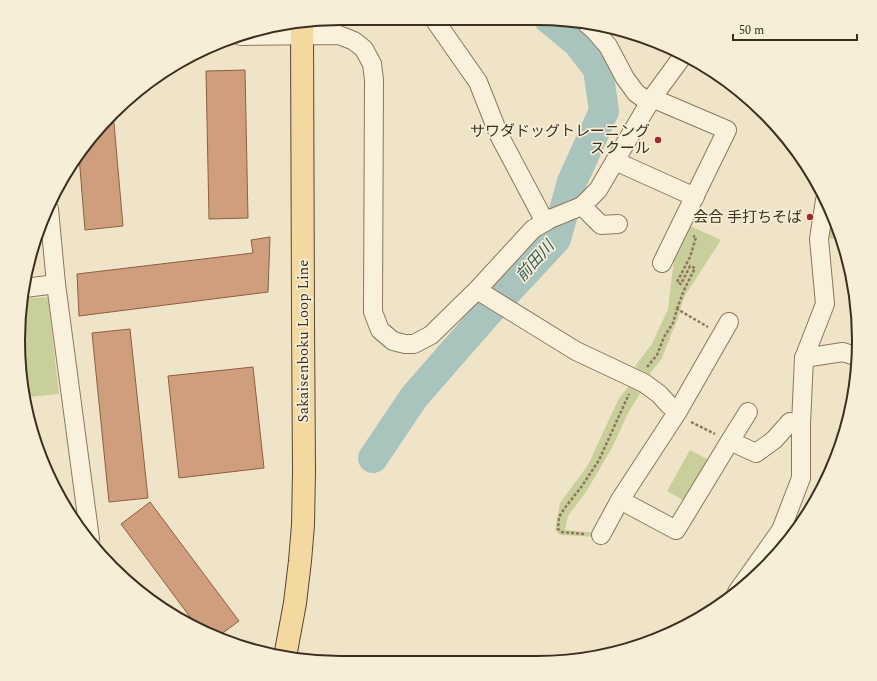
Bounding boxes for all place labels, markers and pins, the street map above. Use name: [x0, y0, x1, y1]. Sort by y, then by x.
place label: サワダドッグトレーニング スクール: [470, 120, 650, 160]
marker: サワダドッグトレーニング スクール: [653, 135, 663, 145]
place label: 会合 手打ちそば: [693, 206, 802, 229]
marker: 会合 手打ちそば: [805, 212, 815, 222]

